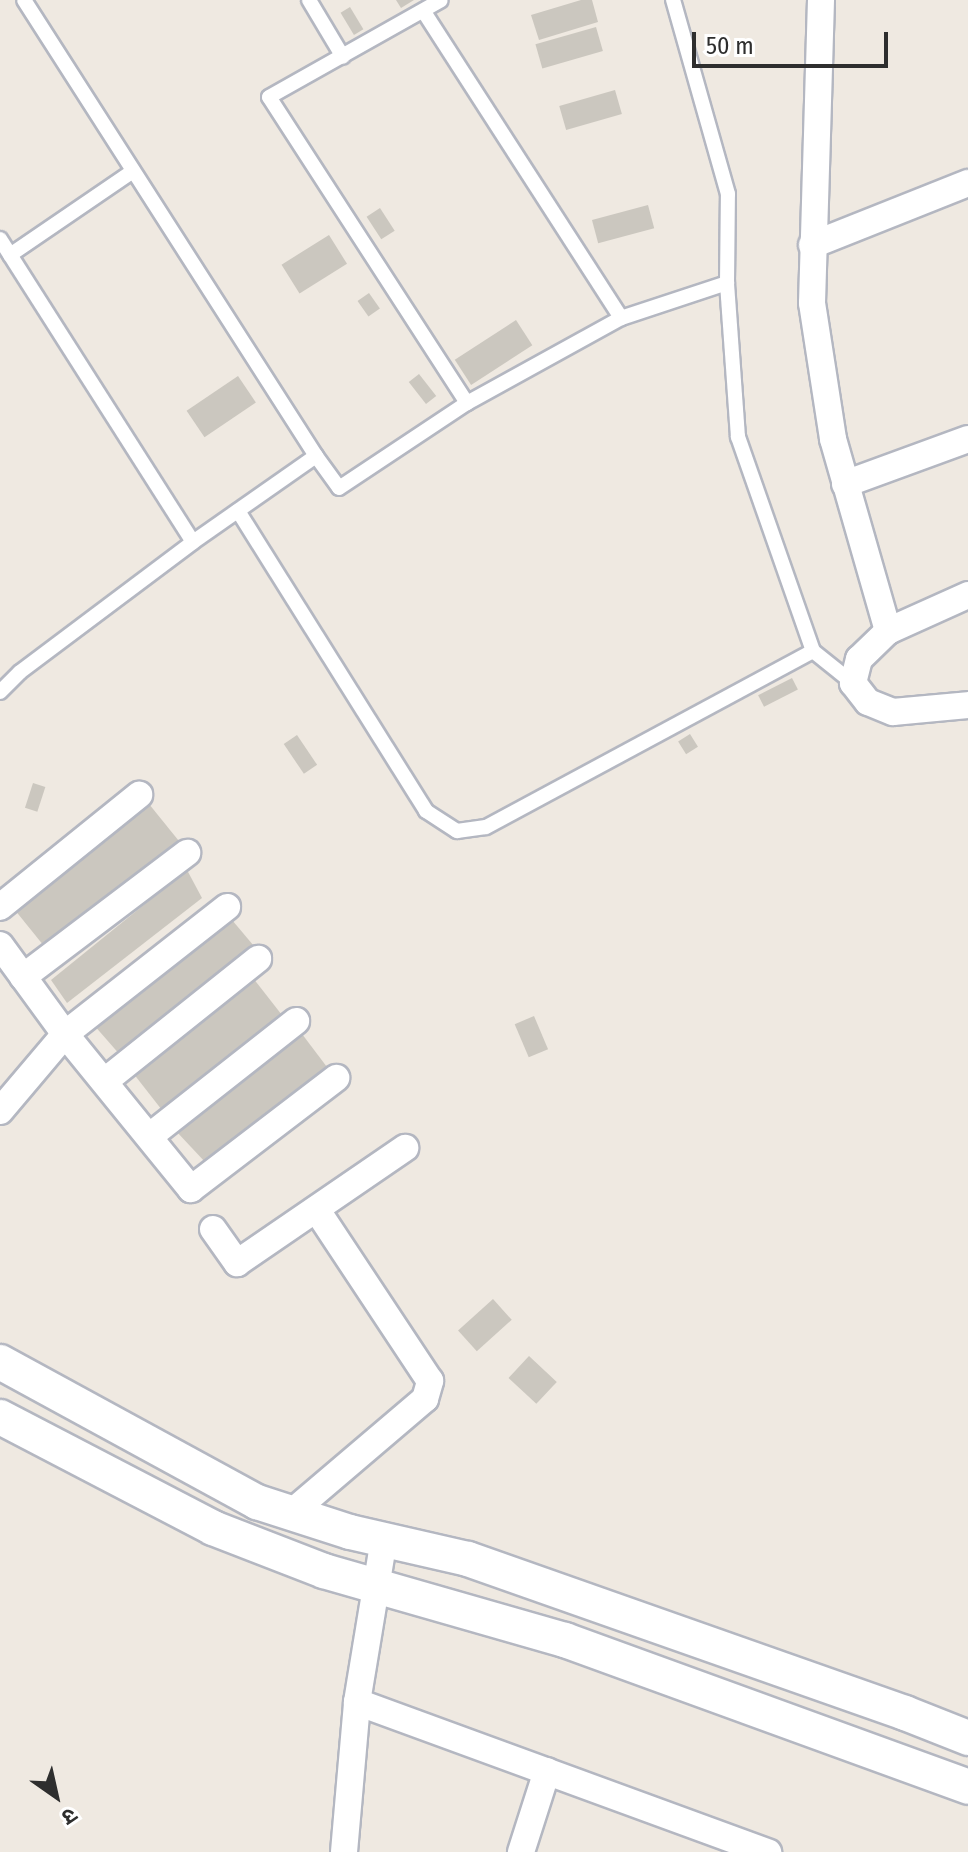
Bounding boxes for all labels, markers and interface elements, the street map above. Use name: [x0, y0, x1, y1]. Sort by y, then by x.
scale bar: [696, 16, 892, 66]
text: 50 m: [706, 32, 754, 60]
north arrow: [16, 1756, 96, 1836]
text: उ: [57, 1802, 83, 1831]

